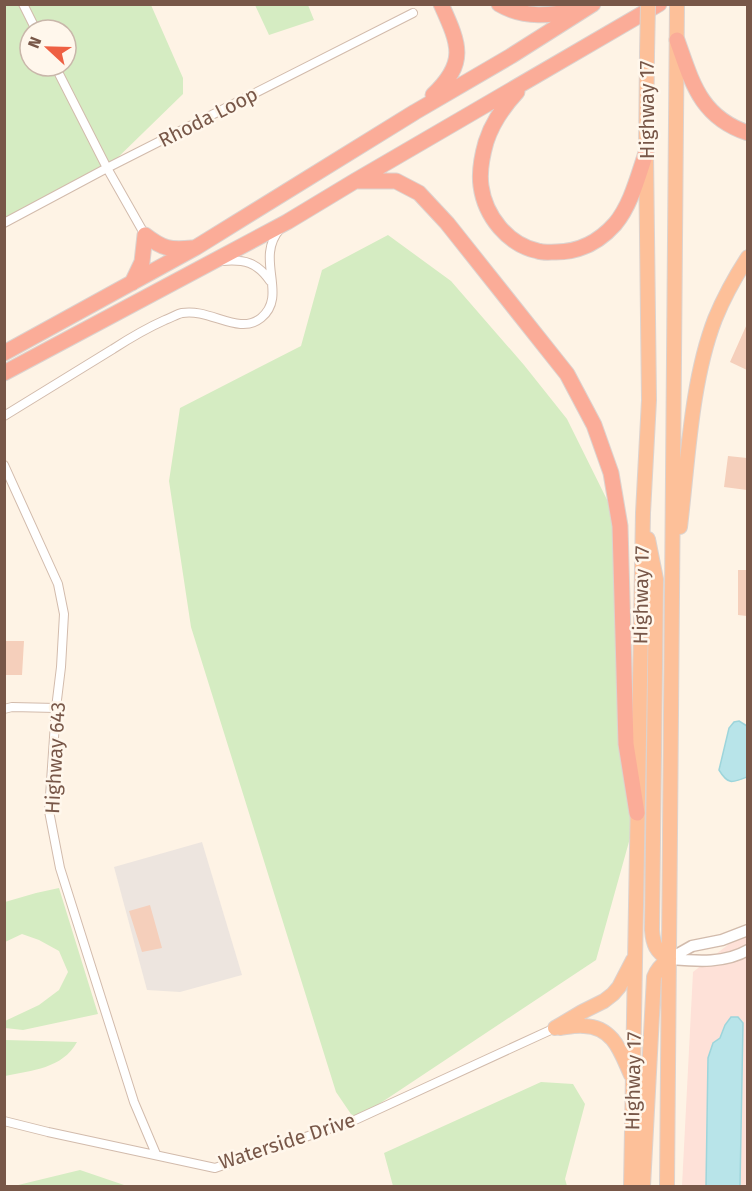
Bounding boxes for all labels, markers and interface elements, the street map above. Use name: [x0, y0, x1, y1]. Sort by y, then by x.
north arrow: [18, 18, 78, 78]
text: N: [24, 34, 45, 51]
street label: Highway 17: [635, 61, 659, 159]
street label: Rhoda Loop: [154, 82, 262, 152]
street label: Highway 17: [628, 545, 654, 645]
street label: Highway 643: [40, 701, 70, 815]
street label: Highway 17: [620, 1031, 646, 1131]
street label: Waterside Drive: [216, 1108, 358, 1174]

